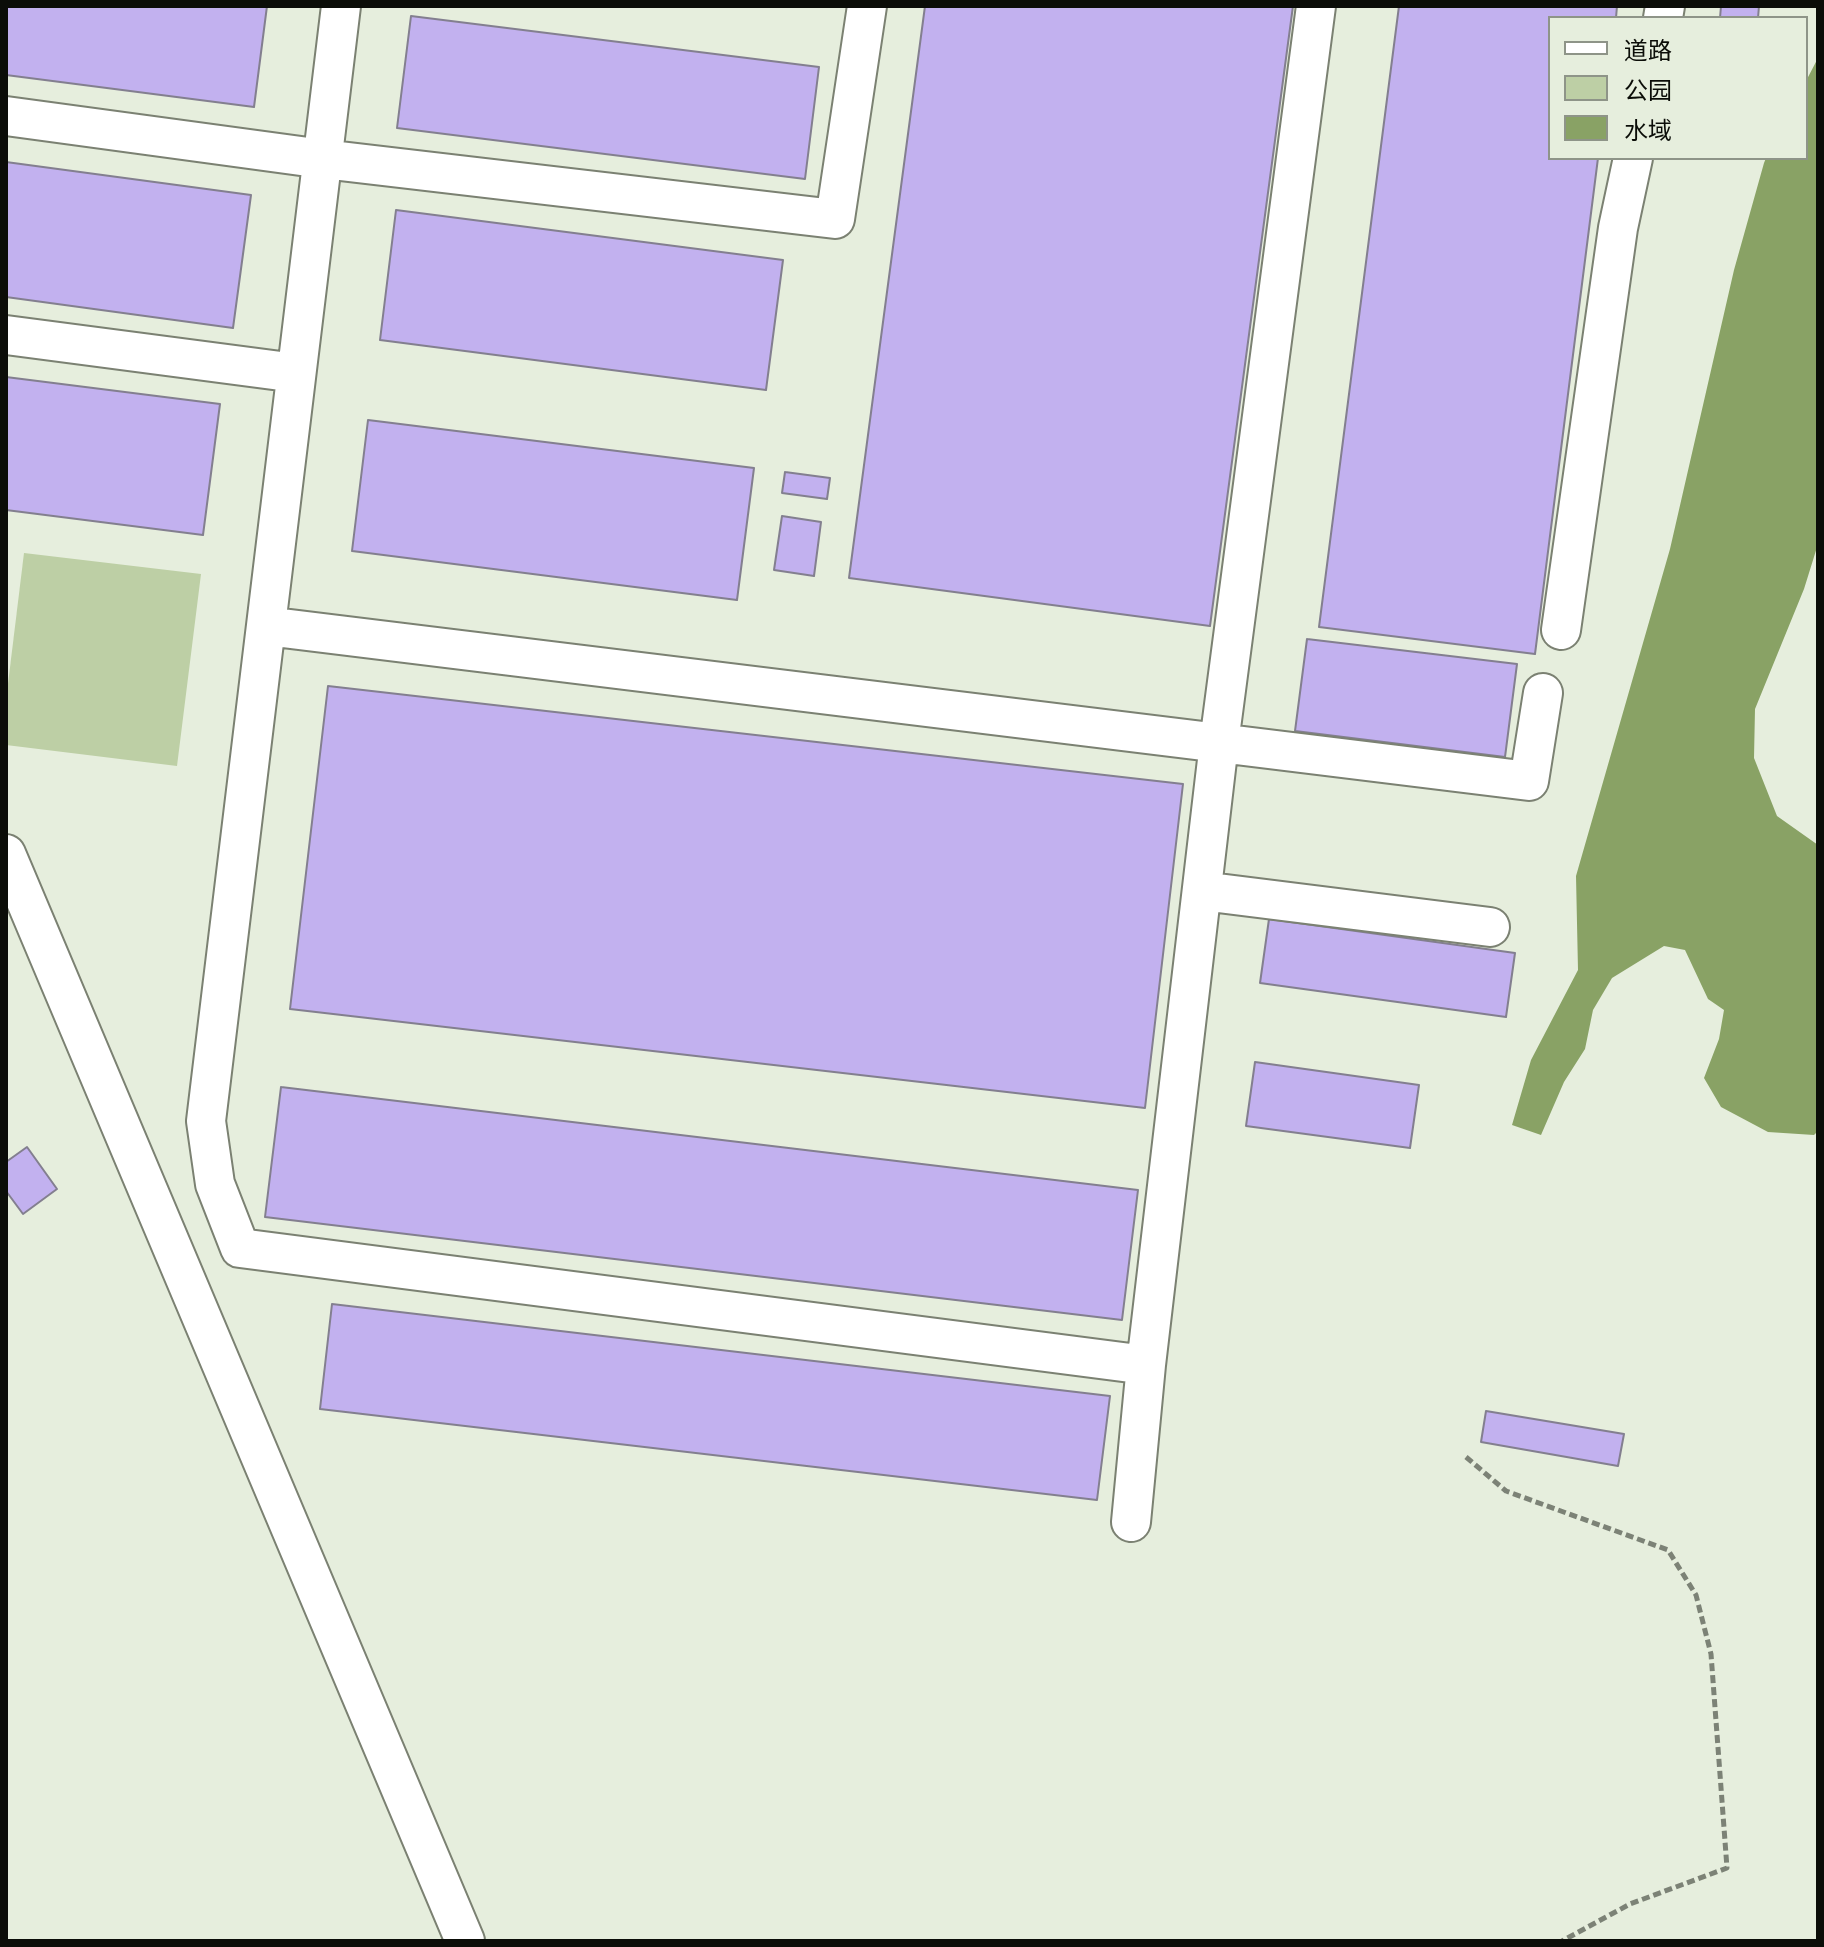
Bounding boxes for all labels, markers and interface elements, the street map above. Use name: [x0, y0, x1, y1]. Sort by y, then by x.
legend: [1548, 16, 1808, 160]
text: 道路: [1624, 35, 1672, 64]
text: 公园: [1624, 75, 1672, 104]
text: 水域: [1624, 115, 1672, 144]

